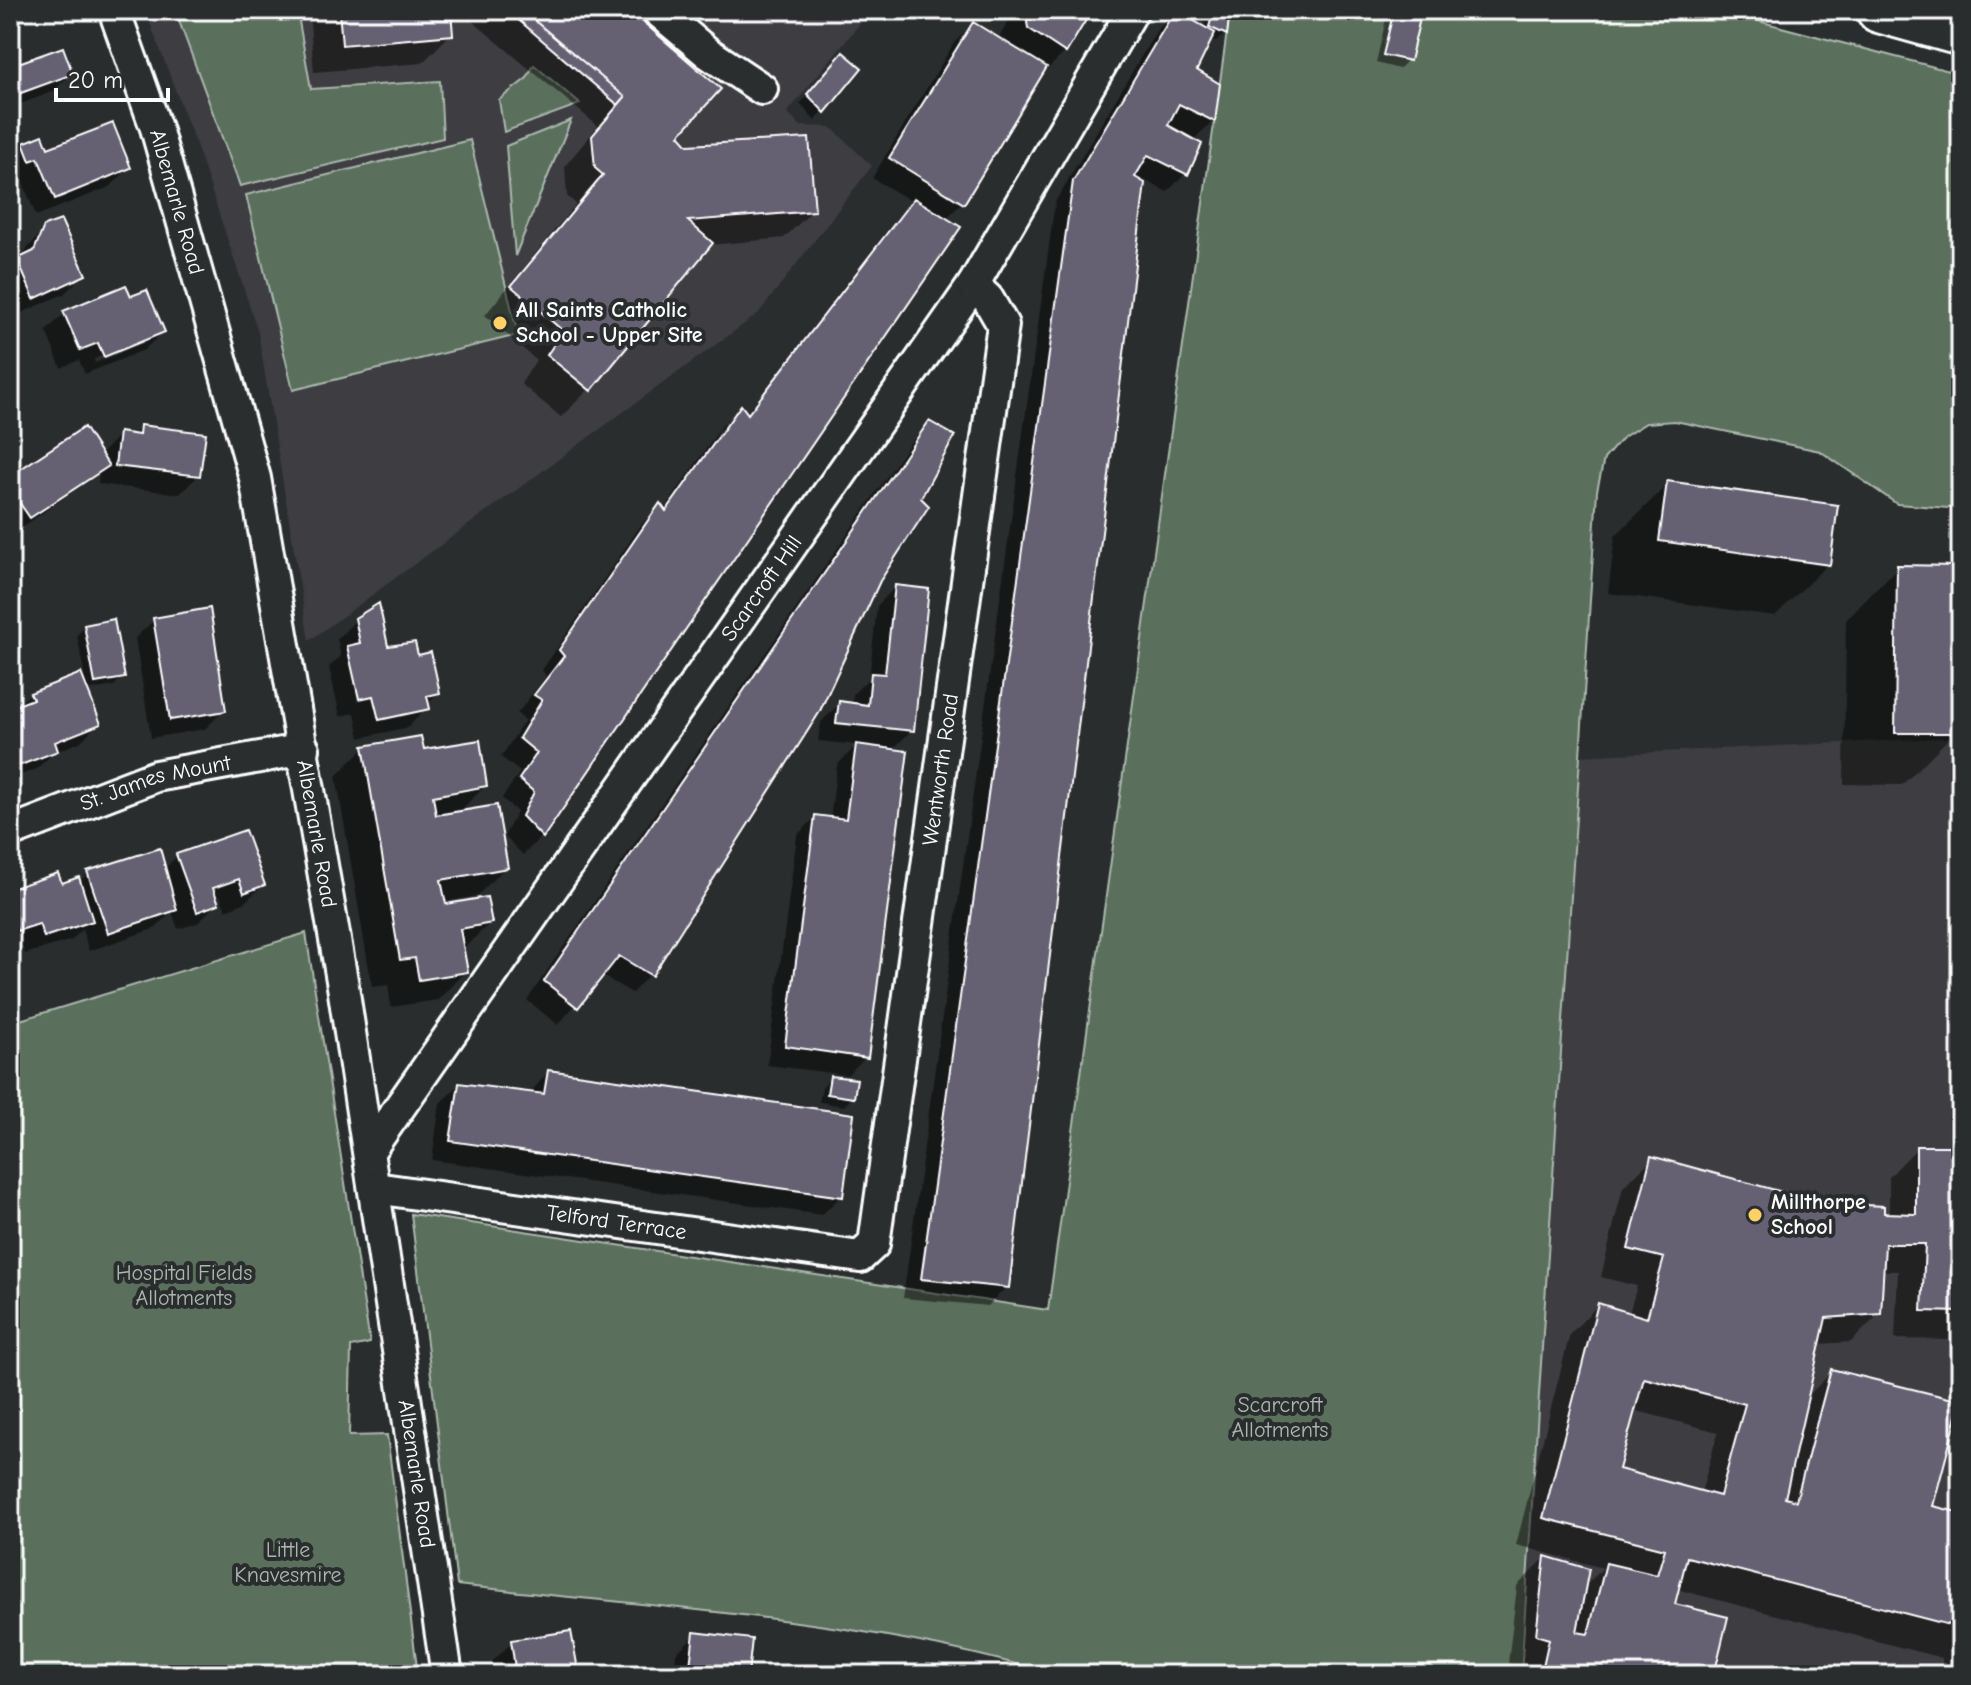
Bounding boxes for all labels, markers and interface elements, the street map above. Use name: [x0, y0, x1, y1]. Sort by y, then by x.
scale bar: [56, 52, 168, 102]
text: 20 m: [68, 66, 123, 94]
street label: Albemarle Road: [144, 126, 210, 277]
place label: All Saints Catholic School - Upper Site: [516, 297, 703, 348]
marker: All Saints Catholic School - Upper Site: [491, 314, 509, 332]
street label: Scarcroft Hill: [716, 530, 807, 646]
street label: Wentworth Road: [917, 692, 964, 847]
street label: St. James Mount: [76, 749, 234, 817]
street label: Albemarle Road: [291, 758, 342, 910]
place label: Millthorpe School: [1771, 1189, 1866, 1240]
street label: Telford Terrace: [545, 1200, 688, 1245]
marker: Millthorpe School: [1746, 1206, 1764, 1224]
park label: Hospital Fields Allotments: [116, 1260, 252, 1311]
park label: Scarcroft Allotments: [1232, 1392, 1328, 1443]
street label: Albemarle Road: [393, 1398, 441, 1550]
park label: Little Knavesmire: [234, 1537, 342, 1588]

